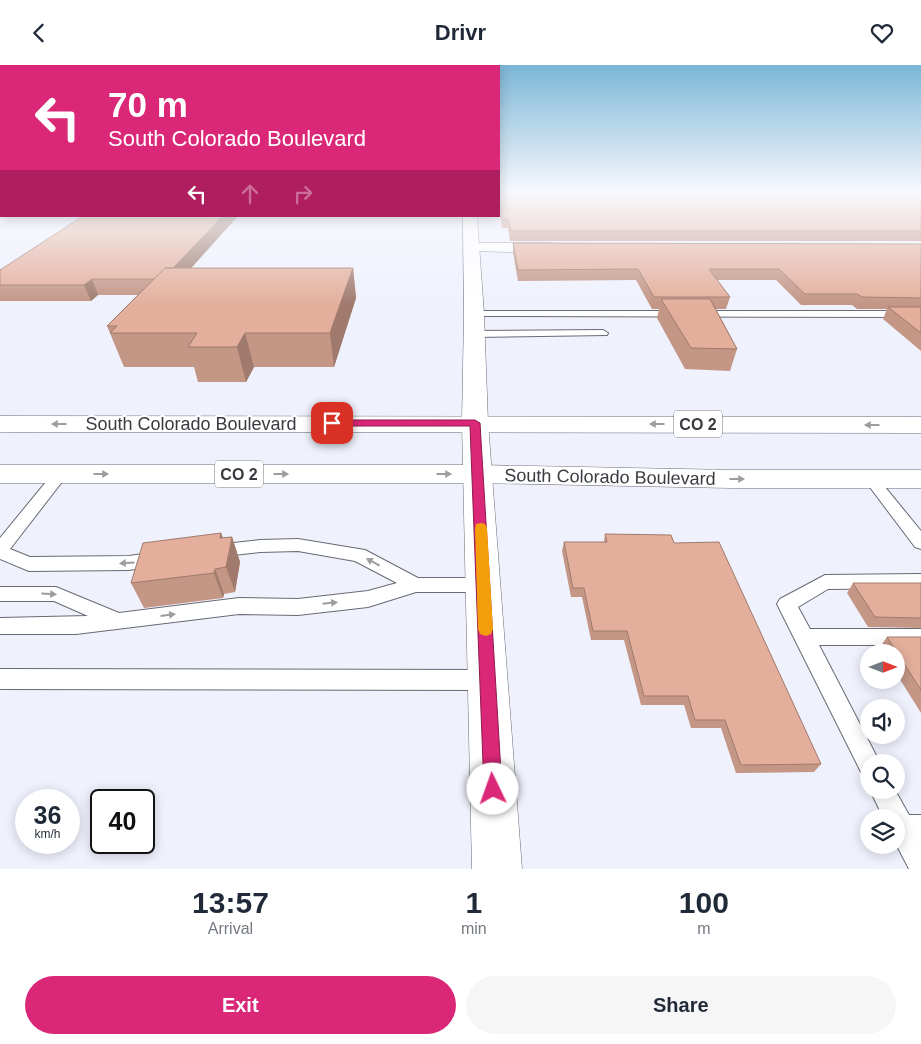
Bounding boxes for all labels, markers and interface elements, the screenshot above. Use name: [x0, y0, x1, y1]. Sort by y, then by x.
icon: back: [25, 19, 53, 47]
icon: heart: [868, 19, 896, 47]
text: Drivr: [435, 20, 486, 45]
icon: left: [25, 85, 90, 150]
text: 70 m: [108, 85, 188, 124]
text: South Colorado Boulevard: [108, 126, 366, 151]
icon: left: [183, 180, 211, 208]
icon: ahead: [236, 180, 264, 208]
icon: right: [289, 180, 317, 208]
pin: [311, 402, 353, 444]
icon: arrive: [318, 409, 346, 437]
road number: CO 2: [674, 411, 722, 437]
street label: South Colorado Boulevard: [85, 414, 297, 434]
one-way arrow: [50, 420, 66, 428]
one-way arrow: [649, 420, 665, 428]
one-way arrow: [864, 421, 880, 429]
road number: CO 2: [215, 461, 263, 487]
street label: South Colorado Boulevard: [504, 465, 716, 489]
one-way arrow: [93, 470, 109, 478]
one-way arrow: [273, 470, 289, 478]
one-way arrow: [436, 470, 452, 478]
one-way arrow: [729, 475, 745, 483]
one-way arrow: [366, 558, 380, 566]
one-way arrow: [118, 559, 134, 567]
one-way arrow: [41, 591, 57, 599]
one-way arrow: [322, 599, 338, 607]
one-way arrow: [160, 611, 176, 619]
north arrow: [860, 644, 905, 689]
map controls: [860, 644, 905, 854]
button: sound: [860, 699, 905, 744]
button: search: [860, 754, 905, 799]
position arrow: [466, 762, 518, 814]
speed limit sign: 40: [90, 789, 155, 854]
text: 36: [34, 801, 61, 829]
button: layers: [860, 809, 905, 854]
text: km/h: [34, 827, 61, 841]
text: 13:57: [192, 886, 269, 919]
text: 1: [465, 886, 482, 919]
text: 100: [679, 886, 729, 919]
text: Arrival: [208, 920, 253, 937]
text: min: [461, 920, 487, 937]
text: m: [697, 920, 710, 937]
button: Exit: [25, 976, 456, 1034]
button: Share: [466, 976, 896, 1034]

